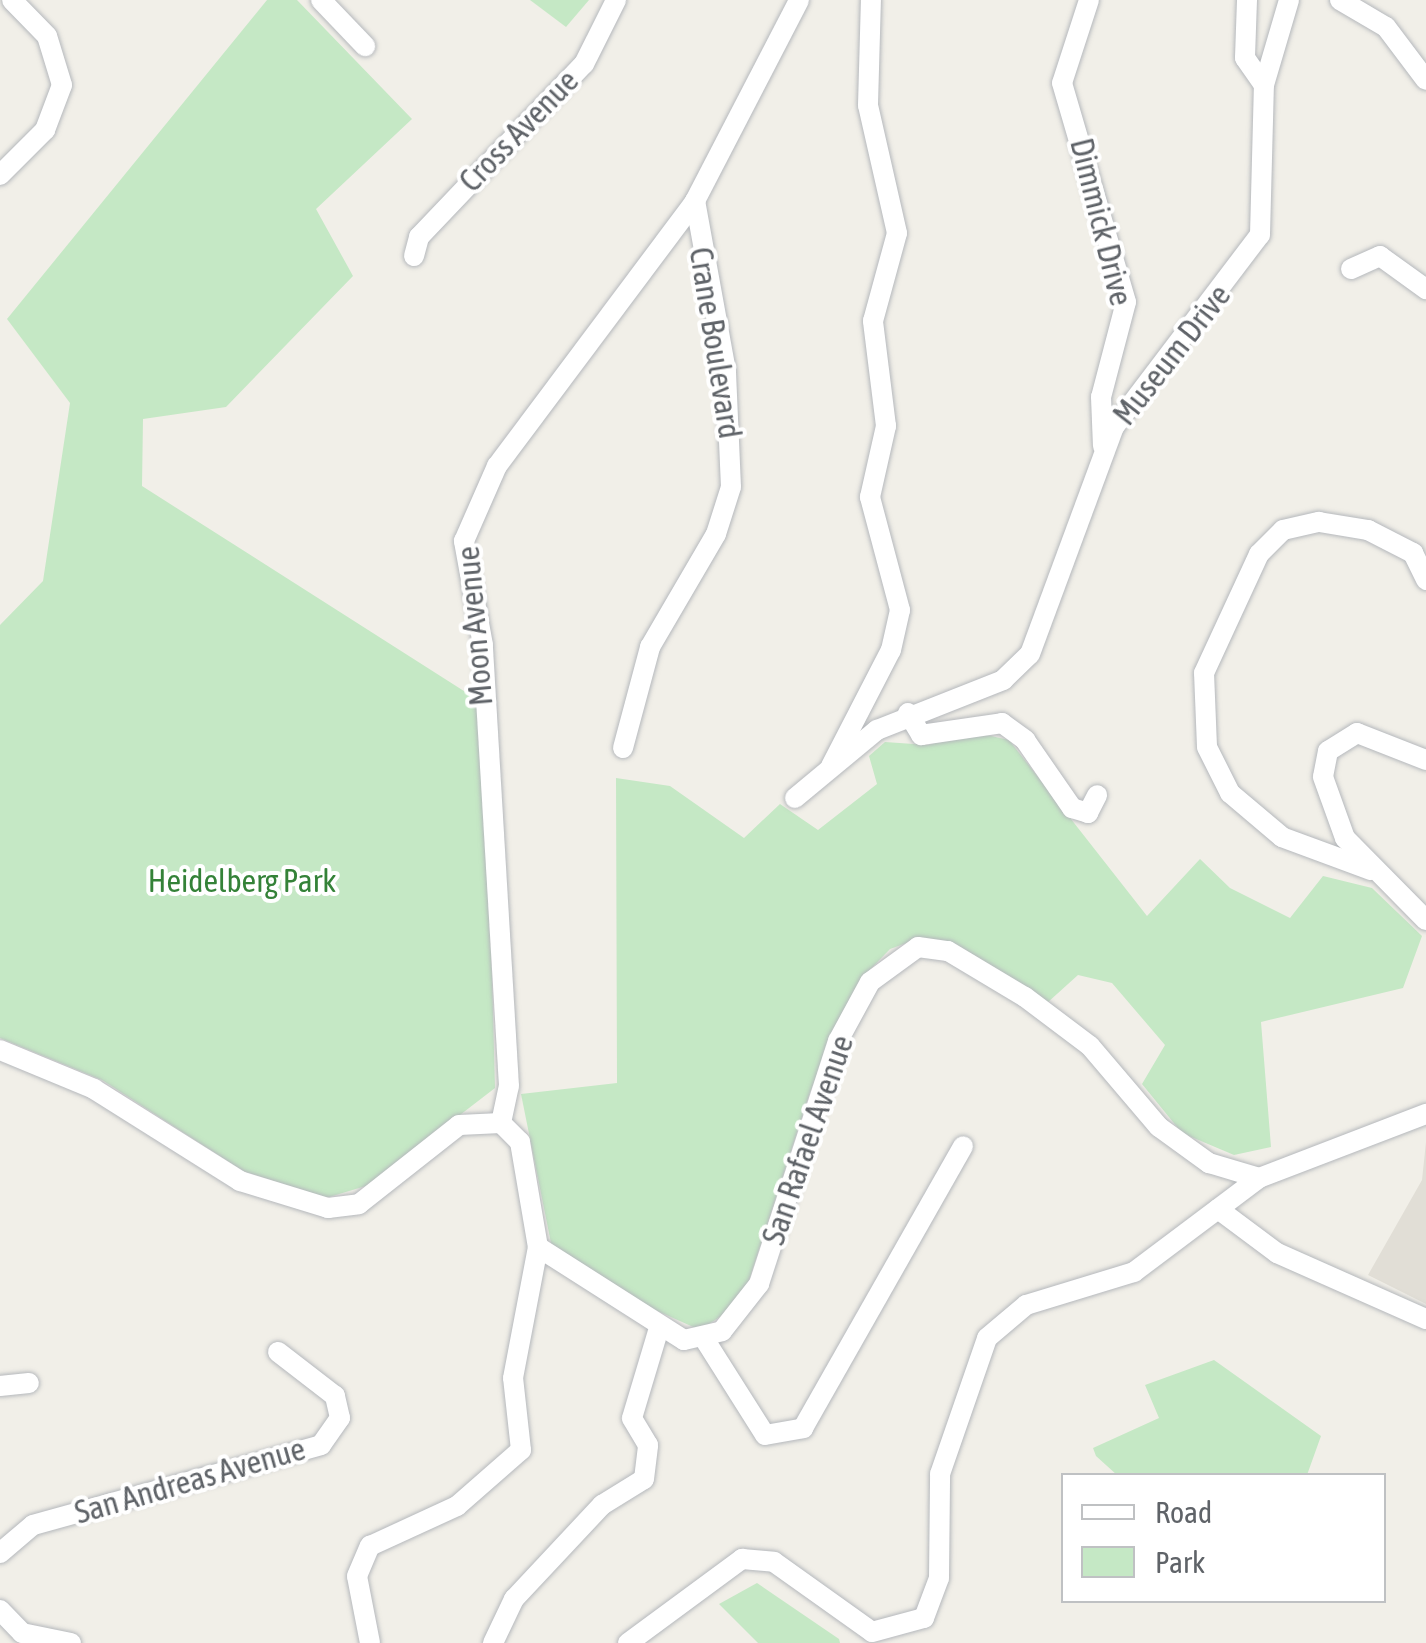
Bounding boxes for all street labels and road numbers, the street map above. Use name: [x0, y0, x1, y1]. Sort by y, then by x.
street label: Cross Avenue: [452, 62, 586, 200]
street label: Dimmick Drive: [1062, 134, 1140, 310]
street label: Crane Boulevard: [681, 245, 749, 441]
street label: Museum Drive: [1105, 277, 1239, 433]
street label: Moon Avenue: [449, 545, 501, 707]
street label: San Rafael Avenue: [754, 1030, 862, 1250]
street label: San Andreas Avenue: [70, 1430, 310, 1532]

